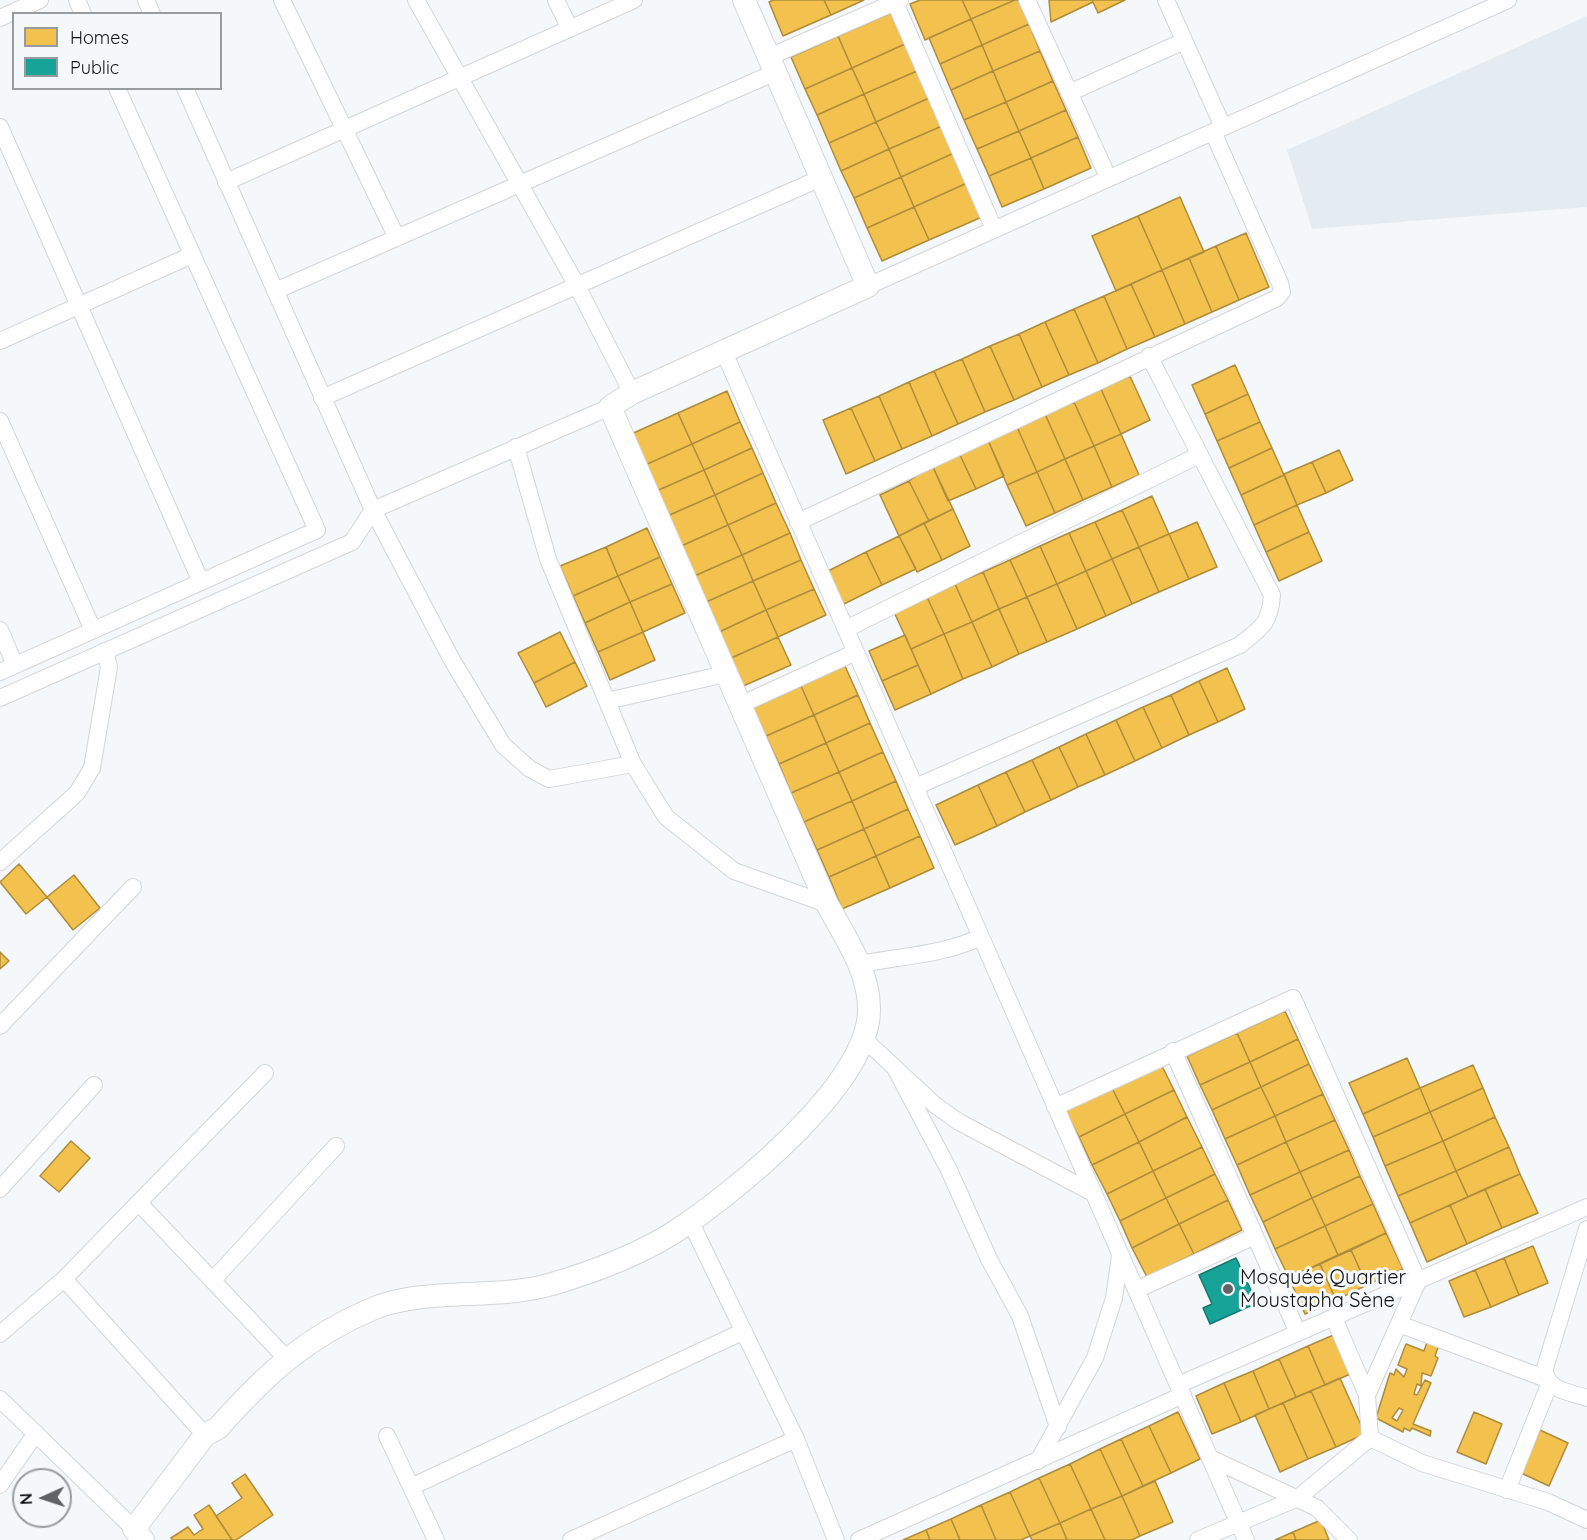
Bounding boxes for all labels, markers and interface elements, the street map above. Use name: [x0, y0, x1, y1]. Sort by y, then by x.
legend: [12, 12, 222, 90]
text: Homes: [70, 26, 129, 49]
text: Public: [70, 56, 119, 79]
place label: Mosquée Quartier Moustapha Sène: [1240, 1266, 1406, 1313]
marker: Mosquée Quartier Moustapha Sène: [1221, 1282, 1235, 1296]
north arrow: [12, 1468, 72, 1528]
text: N: [16, 1492, 36, 1505]

